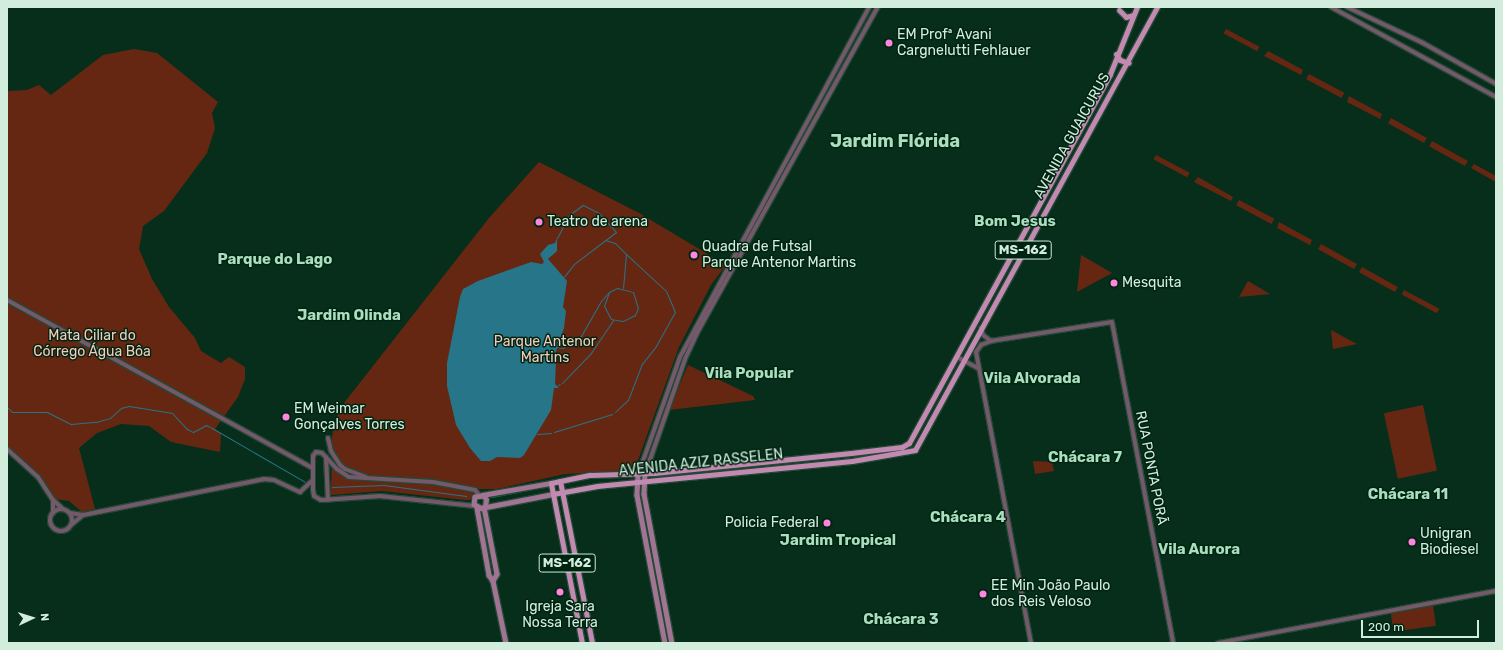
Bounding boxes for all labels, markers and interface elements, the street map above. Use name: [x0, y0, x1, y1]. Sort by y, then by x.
place label: EM Profª Avani Cargnelutti Fehlauer: [897, 27, 1031, 60]
marker: EM Profª Avani Cargnelutti Fehlauer: [884, 38, 894, 48]
street label: AVENIDA GUAICURUS: [1030, 70, 1114, 202]
district label: Jardim Flórida: [830, 130, 960, 152]
district label: Bom Jesus: [974, 213, 1056, 231]
place label: Teatro de arena: [547, 214, 648, 230]
marker: Teatro de arena: [534, 217, 544, 227]
place label: Quadra de Futsal Parque Antenor Martins: [702, 239, 857, 272]
road number: MS-162: [994, 239, 1052, 261]
marker: Quadra de Futsal Parque Antenor Martins: [689, 250, 699, 260]
district label: Parque do Lago: [217, 251, 333, 269]
place label: Mesquita: [1122, 275, 1181, 291]
marker: Mesquita: [1109, 278, 1119, 288]
district label: Jardim Olinda: [297, 307, 401, 325]
park label: Mata Ciliar do Córrego Água Bôa: [33, 328, 151, 360]
park label: Parque Antenor Martins: [494, 334, 596, 366]
district label: Vila Popular: [704, 365, 794, 383]
district label: Vila Alvorada: [983, 370, 1081, 388]
place label: EM Weimar Gonçalves Torres: [294, 401, 405, 434]
street label: RUA PONTA PORÃ: [1132, 409, 1170, 527]
marker: EM Weimar Gonçalves Torres: [281, 412, 291, 422]
street label: AVENIDA AZIZ RASSELEN: [618, 446, 784, 480]
district label: Chácara 7: [1048, 449, 1122, 467]
district label: Chácara 11: [1368, 486, 1448, 504]
district label: Chácara 4: [930, 509, 1006, 527]
place label: Policia Federal: [725, 515, 819, 531]
marker: Policia Federal: [822, 518, 832, 528]
place label: Unigran Biodiesel: [1420, 526, 1479, 558]
district label: Jardim Tropical: [780, 532, 896, 550]
marker: Unigran Biodiesel: [1407, 537, 1417, 547]
district label: Vila Aurora: [1158, 541, 1240, 559]
road number: MS-162: [538, 552, 596, 574]
place label: EE Min João Paulo dos Reis Veloso: [991, 578, 1110, 610]
marker: Igreja Sara Nossa Terra: [555, 587, 565, 597]
marker: EE Min João Paulo dos Reis Veloso: [978, 589, 988, 599]
north arrow: [12, 598, 52, 638]
place label: Igreja Sara Nossa Terra: [522, 599, 598, 632]
district label: Chácara 3: [863, 611, 939, 629]
scale bar: [1363, 612, 1481, 638]
text: N: [38, 613, 51, 622]
text: 200 m: [1368, 620, 1404, 634]

